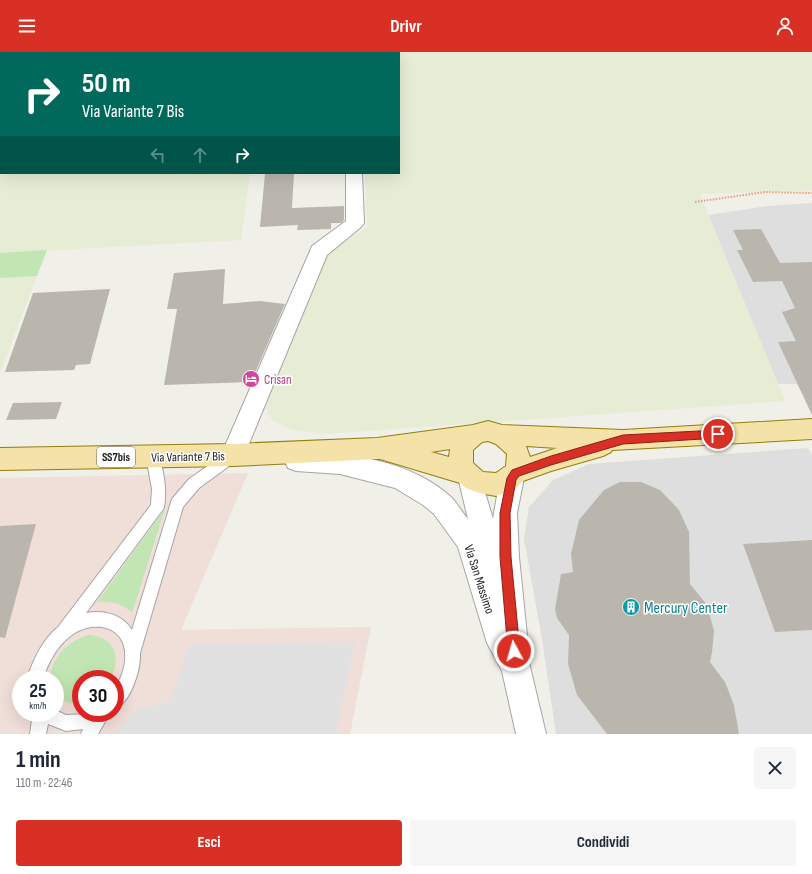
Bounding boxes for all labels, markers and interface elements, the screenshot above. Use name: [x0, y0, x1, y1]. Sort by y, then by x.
icon: menu: [16, 15, 38, 37]
icon: person: [774, 15, 796, 37]
text: Drivr: [390, 16, 422, 37]
text: 50 m: [82, 67, 131, 100]
icon: right: [16, 68, 68, 120]
text: Via Variante 7 Bis: [82, 101, 184, 122]
icon: left: [147, 144, 169, 166]
icon: ahead: [189, 144, 211, 166]
icon: right: [231, 144, 253, 166]
hotel icon: Crisan: [241, 369, 261, 389]
place label: Crisan: [264, 372, 292, 388]
pin: [701, 417, 735, 451]
icon: arrive: [707, 423, 729, 445]
road number: SS7bis: [97, 447, 135, 467]
street label: Via Variante 7 Bis: [151, 448, 225, 466]
street label: Via San Massimo: [460, 543, 498, 616]
building icon: Mercury Center: [621, 597, 641, 617]
place label: Mercury Center: [644, 599, 728, 618]
position arrow: [493, 630, 535, 672]
speed limit sign: 30: [72, 670, 124, 722]
text: 25: [29, 679, 47, 703]
text: km/h: [29, 700, 47, 712]
text: 1 min: [16, 745, 61, 774]
button: close: [754, 747, 796, 789]
text: 110 m · 22:46: [16, 775, 72, 791]
button: Esci: [16, 820, 402, 866]
button: Condividi: [410, 820, 796, 866]

